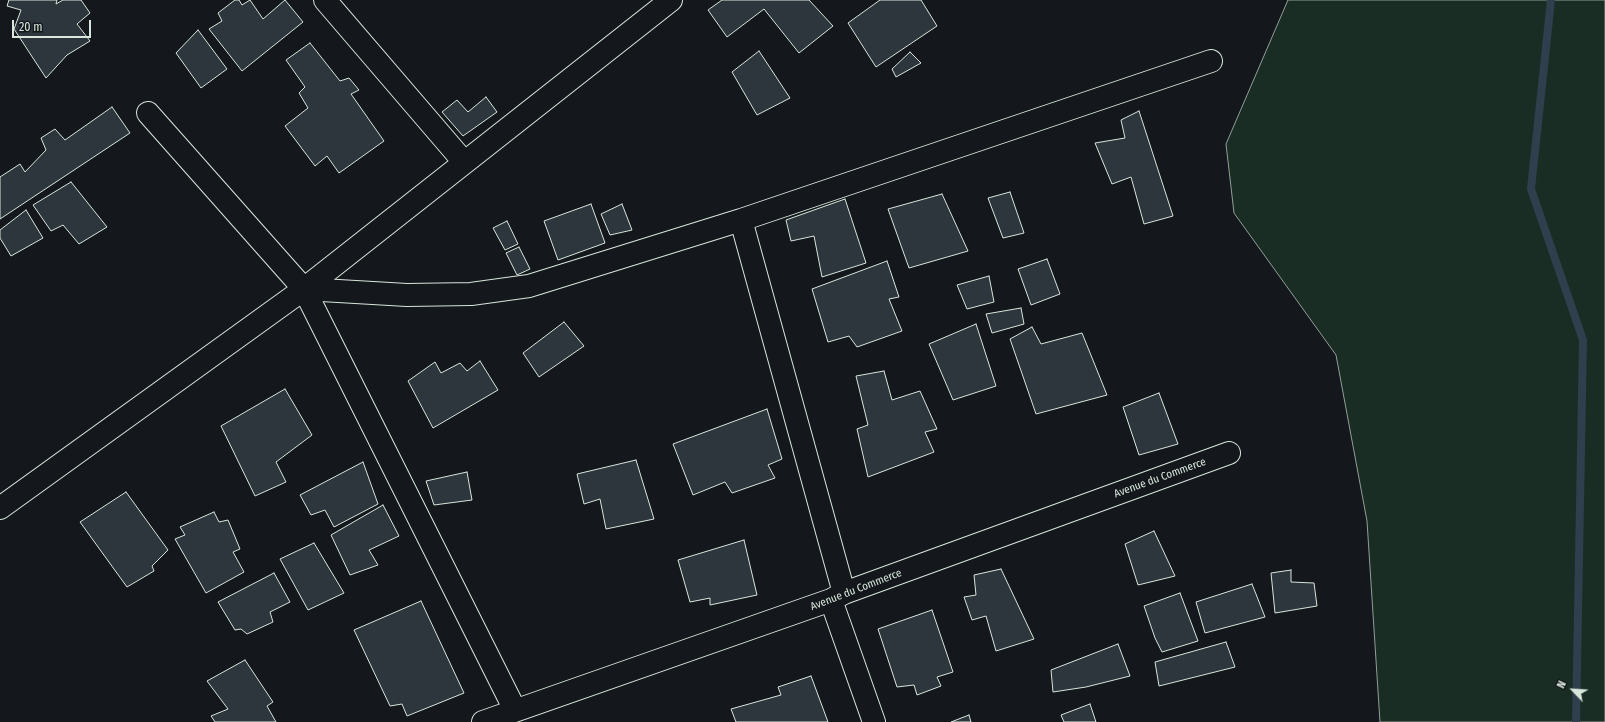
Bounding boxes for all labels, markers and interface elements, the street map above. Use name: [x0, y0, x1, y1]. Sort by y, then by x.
scale bar: [14, 12, 93, 38]
text: 20 m: [19, 20, 43, 34]
street label: Avenue du Commerce: [1112, 455, 1208, 501]
street label: Avenue du Commerce: [808, 566, 904, 614]
north arrow: [1553, 670, 1593, 710]
text: N: [1554, 679, 1569, 690]

